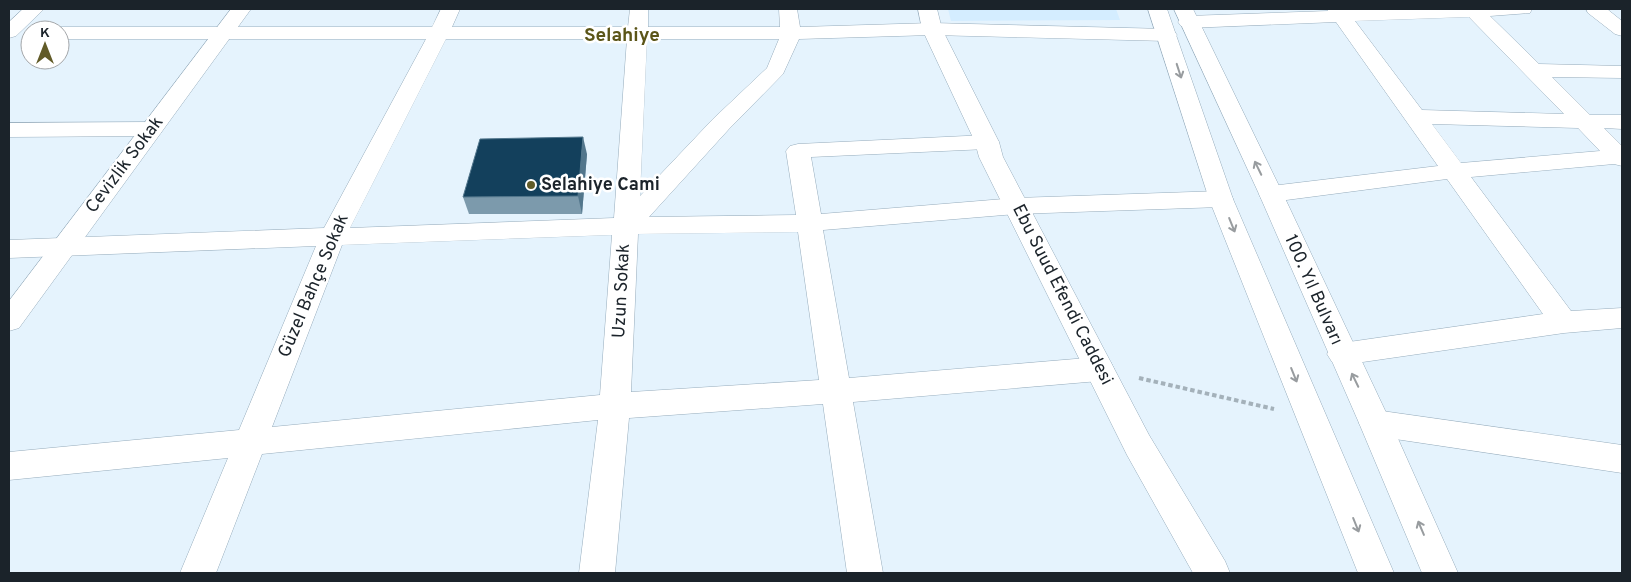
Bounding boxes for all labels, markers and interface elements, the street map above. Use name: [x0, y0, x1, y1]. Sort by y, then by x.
north arrow: [20, 20, 70, 70]
district label: Selahiye: [584, 24, 660, 48]
text: K: [40, 25, 50, 42]
one-way arrow: [1175, 63, 1184, 79]
street label: Cevizlik Sokak: [81, 112, 169, 218]
one-way arrow: [1253, 161, 1263, 176]
place label: Selahiye Cami: [541, 174, 660, 197]
marker: Selahiye Cami: [525, 179, 537, 191]
street label: Ebu Suud Efendi Caddesi: [1006, 201, 1118, 389]
street label: Güzel Bahçe Sokak: [273, 211, 355, 361]
one-way arrow: [1227, 217, 1237, 232]
street label: 100. Yıl Bulvarı: [1278, 231, 1348, 349]
street label: Uzun Sokak: [608, 243, 636, 339]
one-way arrow: [1289, 367, 1299, 382]
one-way arrow: [1349, 373, 1359, 388]
one-way arrow: [1351, 517, 1361, 532]
one-way arrow: [1415, 521, 1425, 536]

